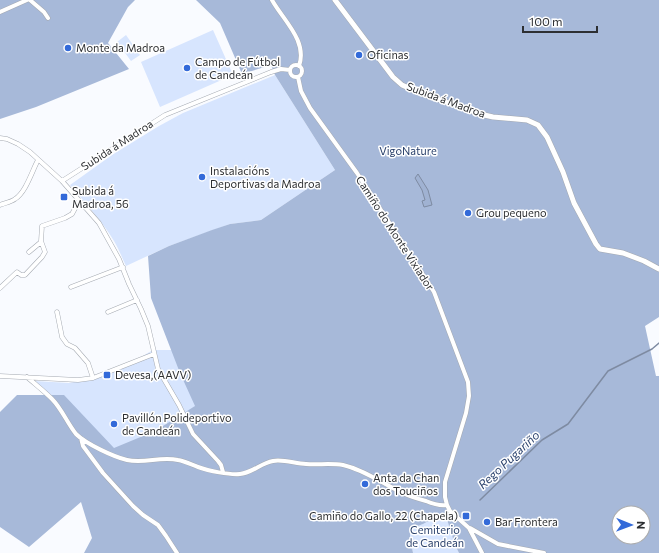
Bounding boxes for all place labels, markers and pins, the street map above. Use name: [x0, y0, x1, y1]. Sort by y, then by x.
place label: Monte da Madroa: [76, 41, 165, 54]
marker: Monte da Madroa: [63, 43, 73, 53]
place label: Oficinas: [367, 48, 409, 61]
marker: Oficinas: [354, 50, 364, 60]
place label: Campo de Fútbol de Candeán: [195, 55, 280, 81]
marker: Campo de Fútbol de Candeán: [182, 63, 192, 73]
place label: Instalacións Deportivas da Madroa: [210, 164, 320, 190]
marker: Instalacións Deportivas da Madroa: [197, 172, 207, 182]
place label: Subida á Madroa, 56: [72, 184, 129, 210]
marker: Subida á Madroa, 56: [59, 192, 69, 202]
place label: Grou pequeno: [476, 206, 547, 219]
marker: Grou pequeno: [463, 208, 473, 218]
place label: Devesa,(AAVV): [115, 368, 191, 381]
marker: Devesa,(AAVV): [102, 370, 112, 380]
place label: Pavillón Polideportivo de Candeán: [122, 411, 232, 437]
marker: Pavillón Polideportivo de Candeán: [109, 419, 119, 429]
place label: Anta da Chan dos Touciños: [373, 471, 439, 497]
marker: Anta da Chan dos Touciños: [360, 479, 370, 489]
place label: Camiño do Gallo, 22 (Chapela): [309, 509, 458, 522]
marker: Camiño do Gallo, 22 (Chapela): [461, 511, 471, 521]
place label: Bar Frontera: [495, 515, 558, 528]
marker: Bar Frontera: [482, 517, 492, 527]

